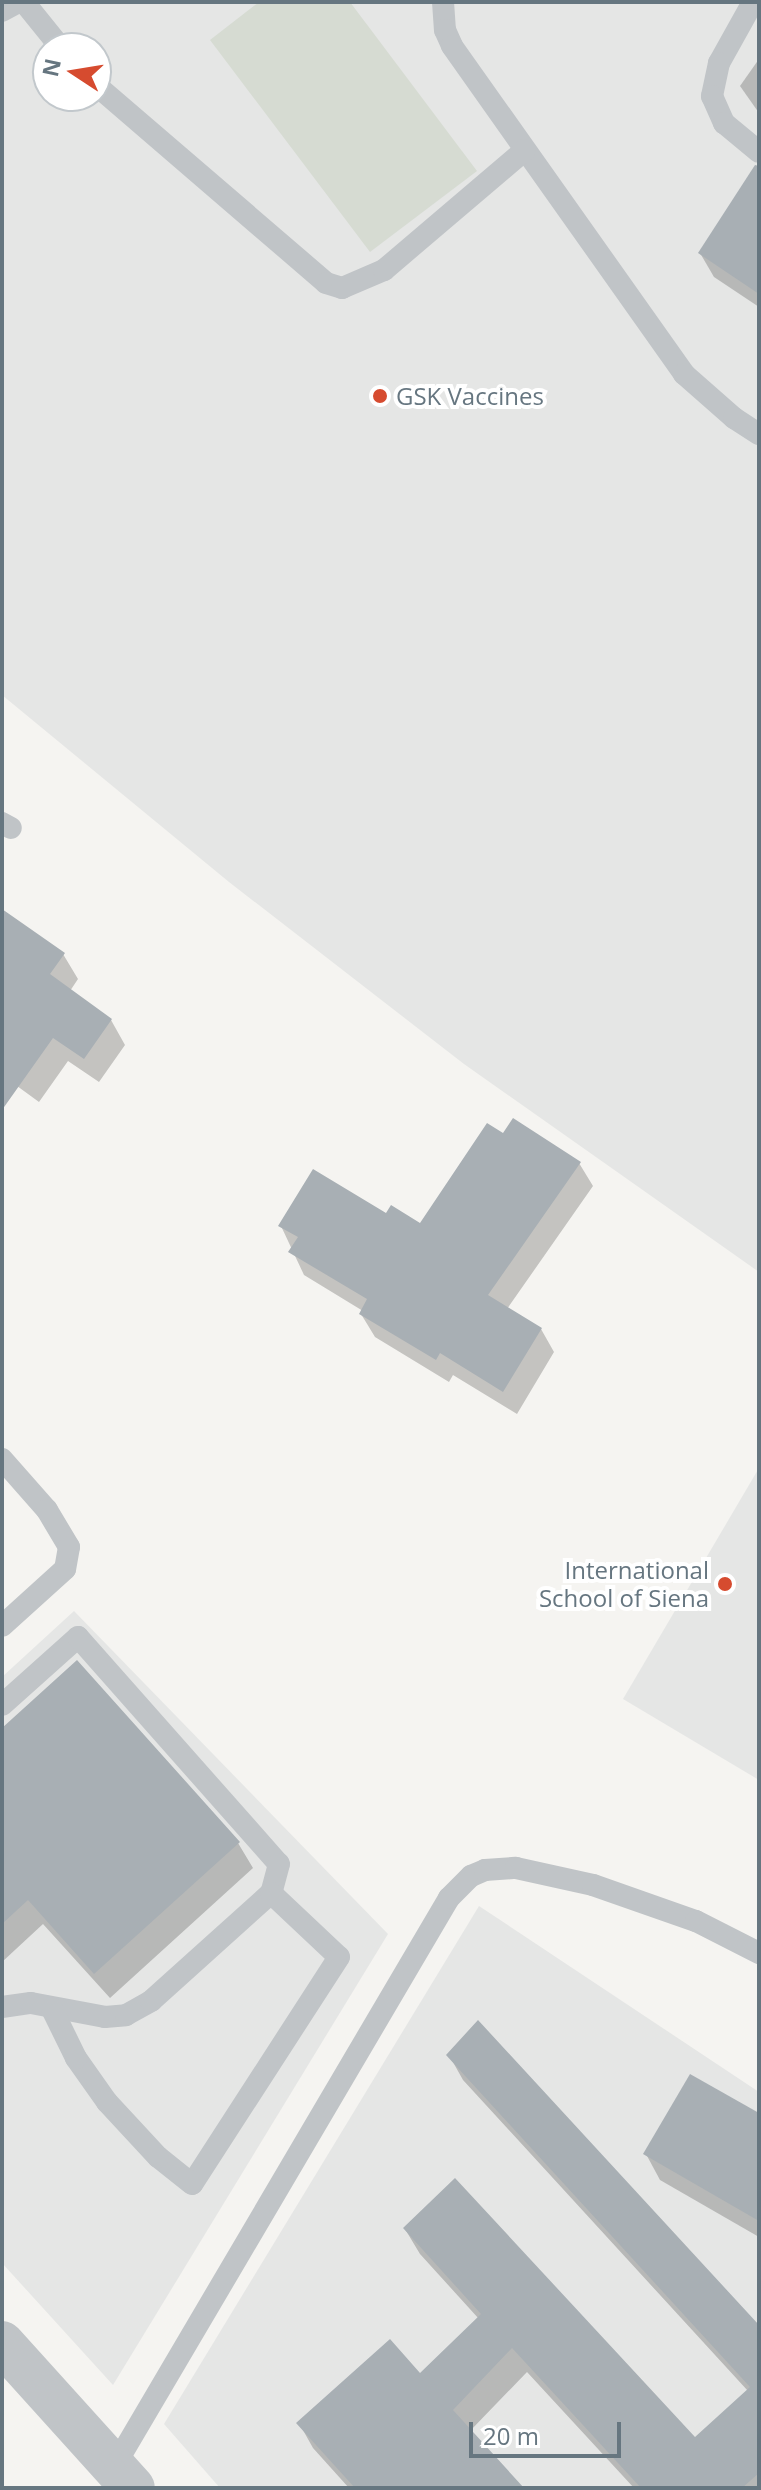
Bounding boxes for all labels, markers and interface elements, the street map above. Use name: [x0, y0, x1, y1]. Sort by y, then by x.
north arrow: [32, 32, 112, 112]
text: N: [34, 56, 67, 79]
place label: GSK Vaccines: [396, 382, 544, 410]
marker: GSK Vaccines: [371, 387, 389, 405]
place label: International School of Siena: [539, 1556, 709, 1612]
marker: International School of Siena: [716, 1575, 734, 1593]
scale bar: [473, 2406, 625, 2456]
text: 20 m: [483, 2419, 539, 2452]

